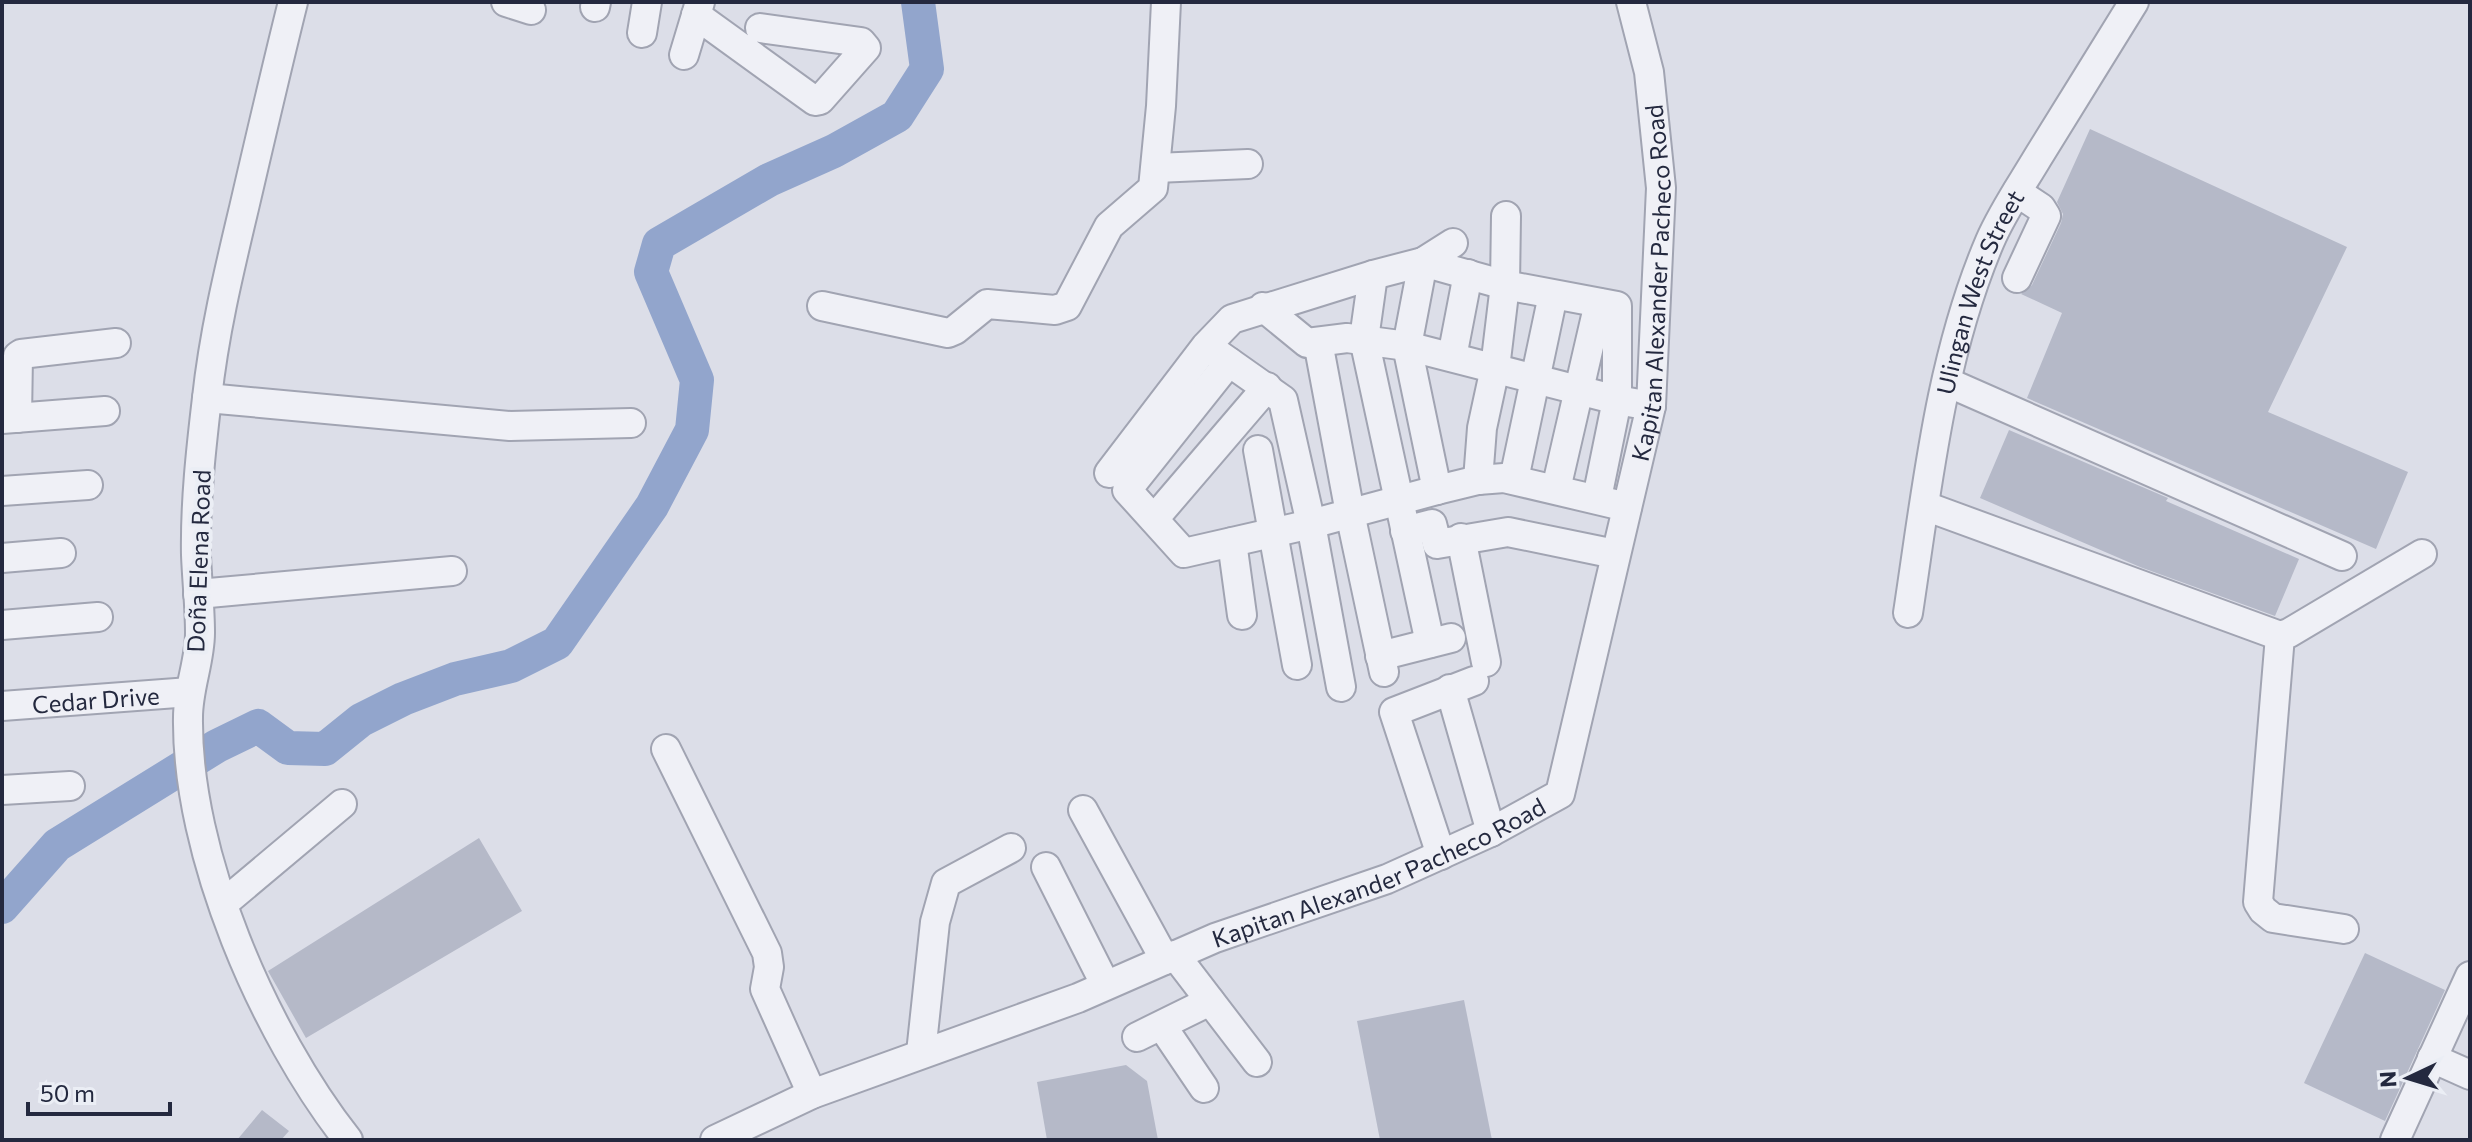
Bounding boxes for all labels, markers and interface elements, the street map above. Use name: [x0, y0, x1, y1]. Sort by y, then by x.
street label: Kapitan Alexander Pacheco Road: [1624, 103, 1676, 464]
street label: Ulingan West Street: [1929, 184, 2029, 397]
street label: Doña Elena Road: [180, 469, 216, 653]
street label: Cedar Drive: [31, 680, 161, 718]
street label: Kapitan Alexander Pacheco Road: [1208, 791, 1550, 953]
north arrow: [2368, 1038, 2448, 1118]
scale bar: [28, 1066, 170, 1116]
text: N: [2374, 1070, 2402, 1089]
text: 50 m: [40, 1078, 95, 1107]

